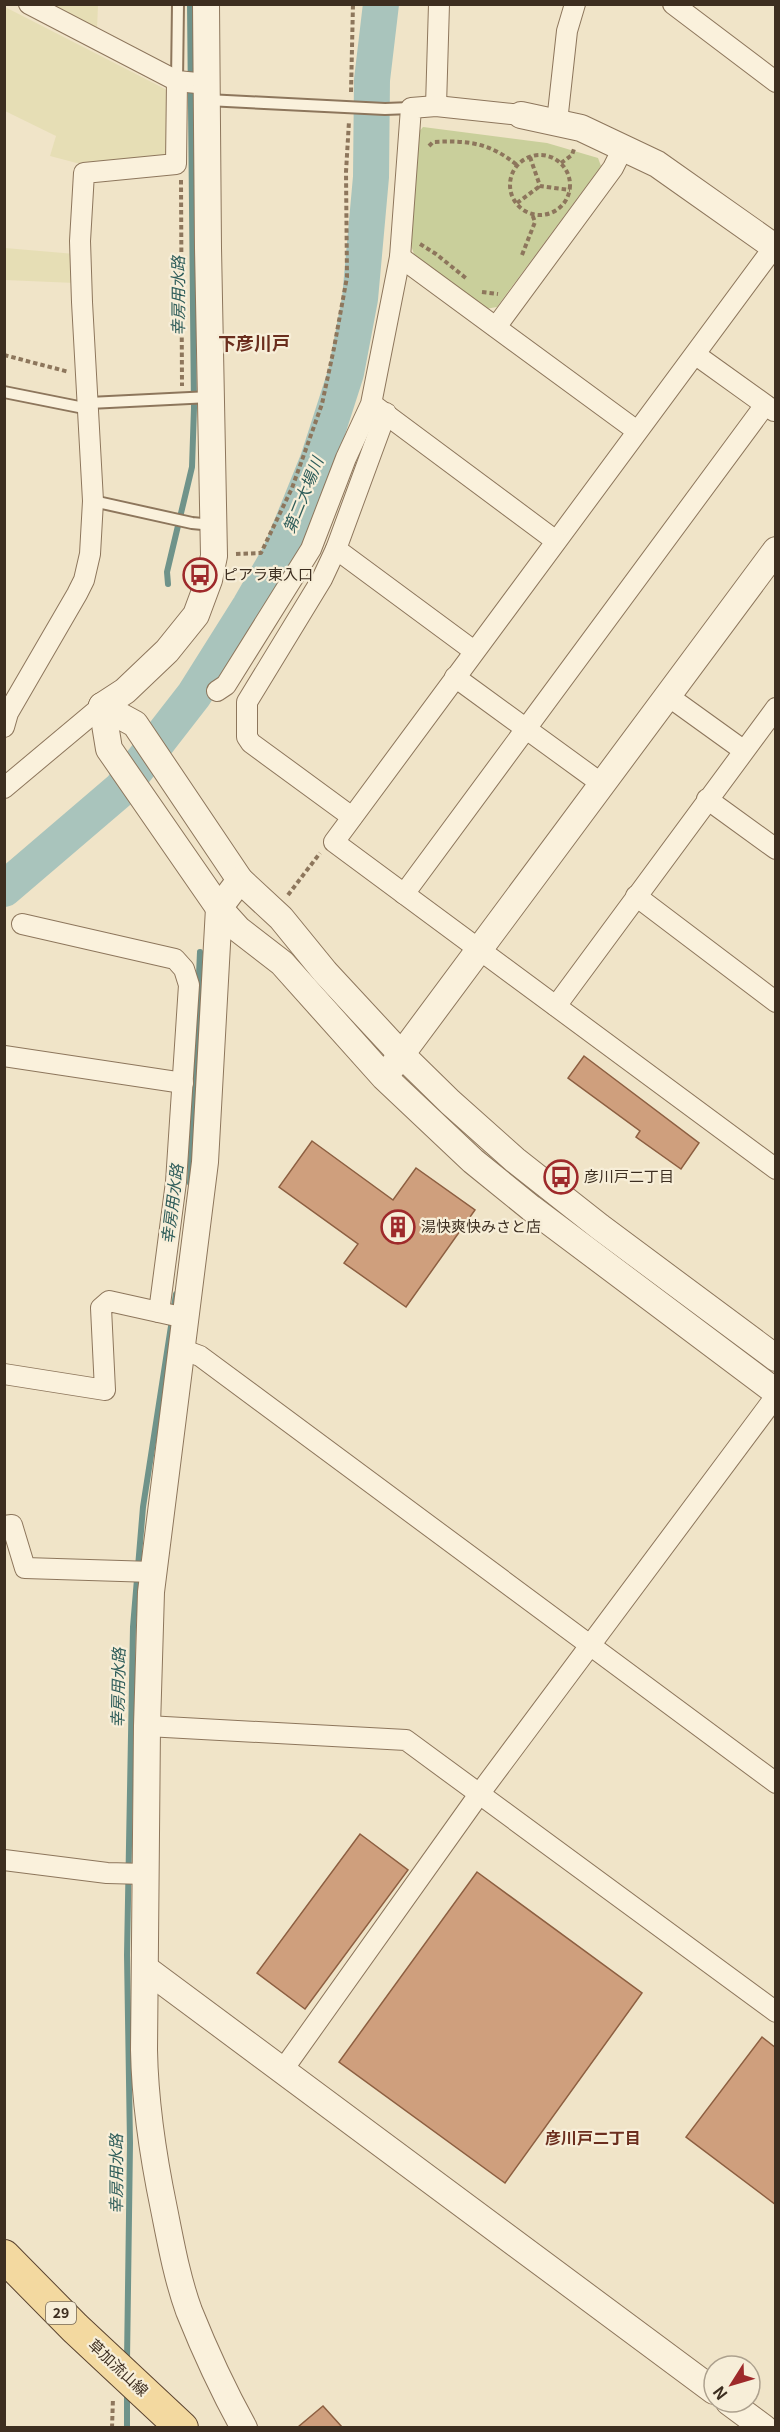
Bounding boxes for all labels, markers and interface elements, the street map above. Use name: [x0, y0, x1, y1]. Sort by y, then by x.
water label: 幸房用水路: [165, 254, 189, 336]
district label: 下彦川戸: [218, 329, 290, 355]
water label: 第二大場川: [276, 451, 329, 536]
bus stop icon: ピアラ東入口: [182, 557, 218, 593]
place label: ピアラ東入口: [223, 563, 313, 584]
bus stop icon: 彦川戸二丁目: [543, 1159, 579, 1195]
water label: 幸房用水路: [154, 1161, 188, 1245]
place label: 彦川戸二丁目: [584, 1165, 674, 1186]
building icon: 湯快爽快みさと店: [380, 1209, 416, 1245]
place label: 湯快爽快みさと店: [421, 1215, 541, 1236]
water label: 幸房用水路: [104, 1646, 130, 1728]
district label: 彦川戸二丁目: [545, 2125, 641, 2149]
water label: 幸房用水路: [103, 2132, 127, 2214]
road number: 29: [46, 2302, 76, 2324]
street label: 草加流山線: [84, 2334, 154, 2400]
north arrow: [702, 2354, 762, 2414]
text: N: [706, 2382, 732, 2406]

